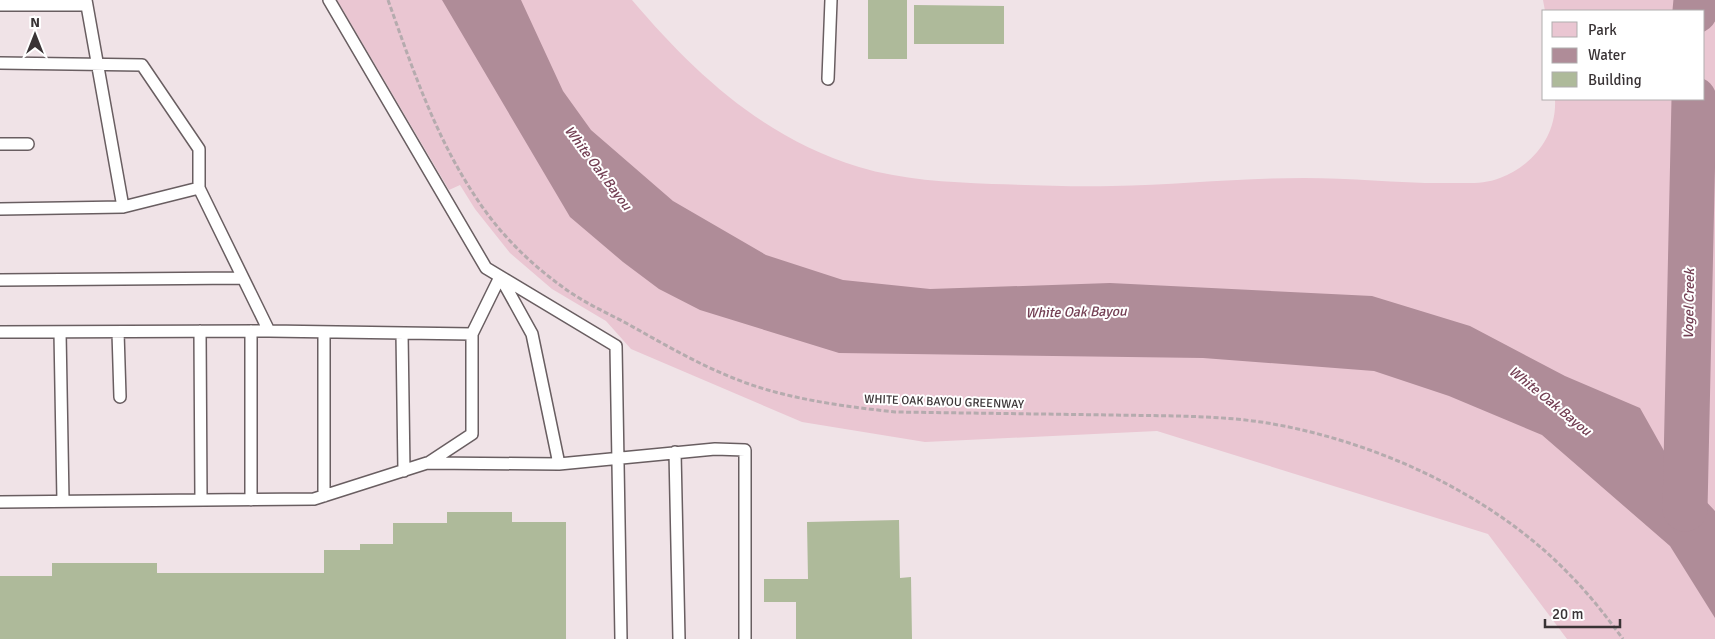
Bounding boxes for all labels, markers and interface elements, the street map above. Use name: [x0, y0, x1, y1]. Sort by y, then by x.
north arrow: [10, 10, 60, 60]
legend: [1542, 10, 1705, 100]
text: N: [30, 14, 40, 31]
text: Park: [1588, 21, 1617, 39]
text: Water: [1588, 46, 1626, 64]
text: Building: [1588, 71, 1642, 89]
water label: White Oak Bayou: [561, 123, 636, 215]
water label: Vogel Creek: [1680, 267, 1698, 339]
water label: White Oak Bayou: [1025, 303, 1128, 321]
water label: White Oak Bayou: [1505, 363, 1596, 440]
street label: WHITE OAK BAYOU GREENWAY: [864, 392, 1024, 412]
scale bar: [1545, 596, 1620, 628]
text: 20 m: [1552, 605, 1583, 623]

